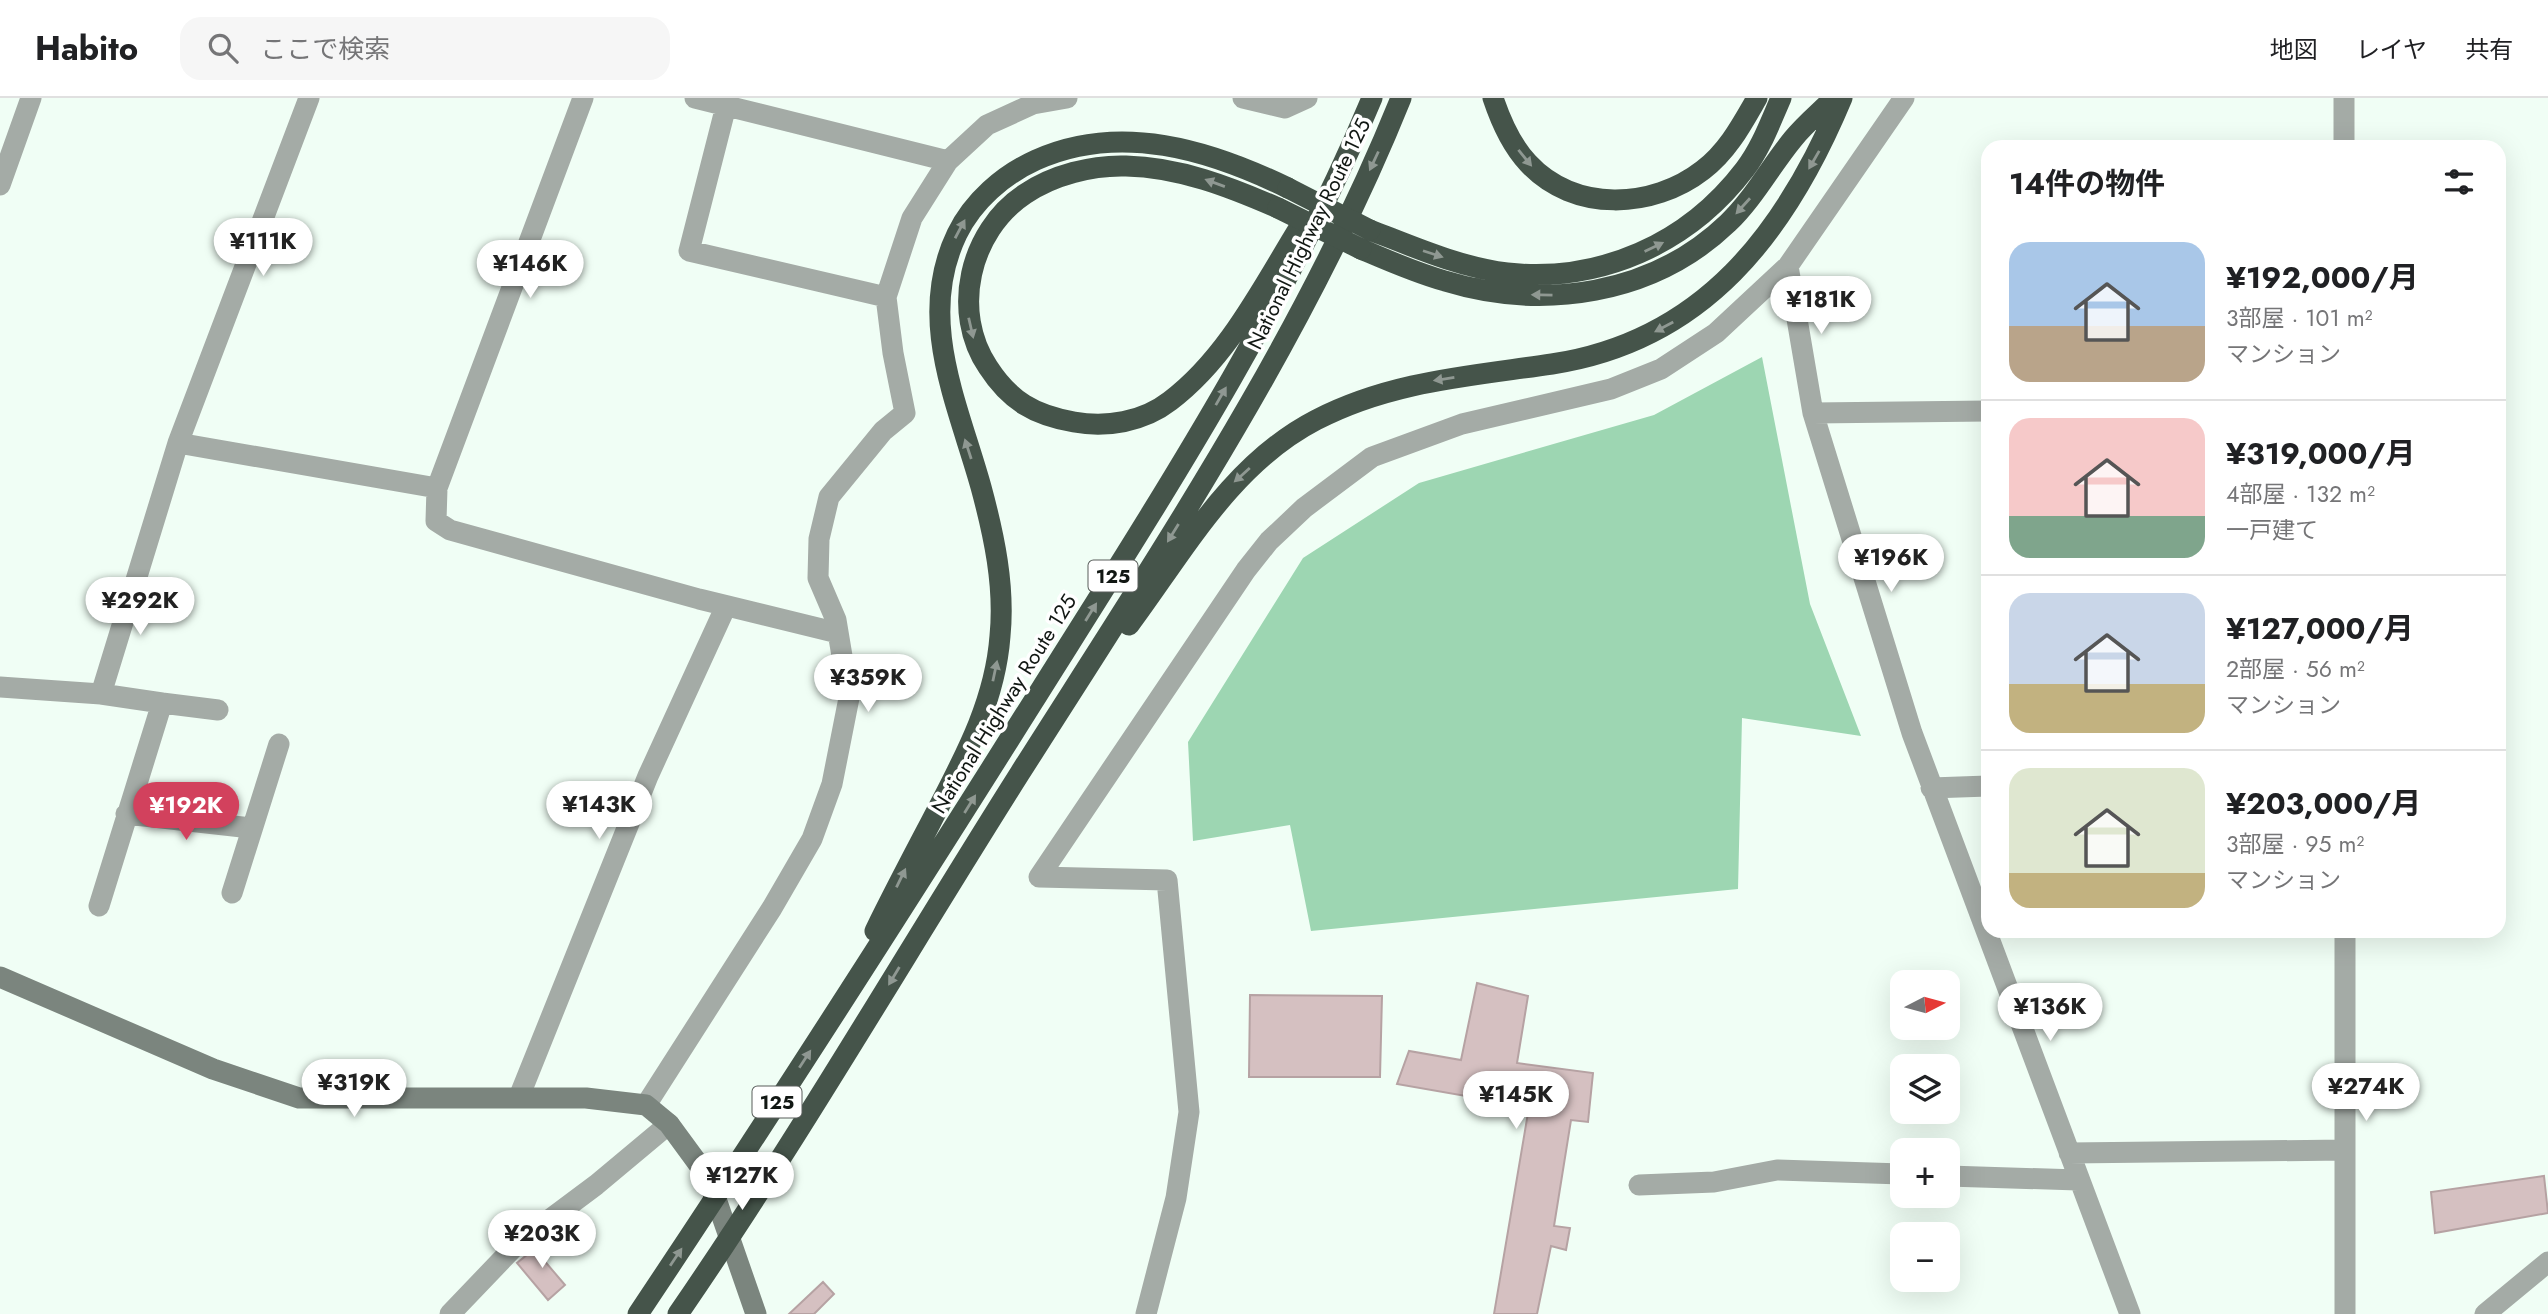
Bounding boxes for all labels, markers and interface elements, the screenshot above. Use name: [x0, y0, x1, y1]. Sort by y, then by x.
search box: [180, 17, 670, 80]
text: Habito: [35, 25, 138, 72]
icon: search: [204, 29, 242, 67]
text: ここで検索: [260, 30, 390, 68]
text: 地図: [2270, 32, 2318, 67]
text: レイヤ: [2356, 32, 2427, 67]
text: 共有: [2465, 32, 2513, 67]
street label: National Highway Route 125: [1240, 114, 1378, 354]
one-way arrow: [1517, 148, 1532, 166]
one-way arrow: [1368, 151, 1380, 171]
one-way arrow: [1808, 151, 1820, 170]
text: 14件の物件: [2009, 162, 2165, 205]
icon: filters: [2440, 163, 2478, 201]
one-way arrow: [1204, 177, 1225, 188]
one-way arrow: [1736, 197, 1752, 214]
pin: ¥111K: [214, 218, 312, 278]
one-way arrow: [954, 219, 966, 239]
text: ¥111K: [230, 224, 296, 258]
pin: ¥146K: [481, 240, 579, 300]
one-way arrow: [1644, 242, 1664, 253]
text: ¥146K: [493, 246, 567, 280]
one-way arrow: [1423, 250, 1444, 260]
text: ¥192,000/月: [2226, 256, 2419, 299]
icon: home: [2065, 270, 2149, 354]
pin: ¥181K: [1772, 276, 1870, 336]
text: ¥181K: [1786, 282, 1856, 316]
one-way arrow: [1531, 289, 1553, 301]
text: 3部屋 · 101 m²: [2226, 301, 2373, 335]
one-way arrow: [966, 317, 977, 339]
one-way arrow: [1654, 322, 1674, 333]
text: マンション: [2226, 337, 2341, 371]
one-way arrow: [1433, 374, 1455, 385]
one-way arrow: [1215, 387, 1227, 406]
text: ¥319,000/月: [2226, 432, 2415, 475]
one-way arrow: [963, 438, 973, 459]
icon: home: [2065, 446, 2149, 530]
one-way arrow: [1233, 467, 1251, 483]
text: 4部屋 · 132 m²: [2226, 477, 2375, 511]
text: 一戸建て: [2226, 513, 2318, 547]
one-way arrow: [1166, 523, 1179, 542]
pin: ¥196K: [1842, 534, 1940, 594]
text: ¥196K: [1854, 540, 1928, 574]
road number: 125: [1088, 561, 1138, 592]
pin: ¥292K: [91, 578, 189, 637]
text: ¥292K: [101, 583, 179, 617]
street label: National Highway Route 125: [924, 589, 1084, 819]
one-way arrow: [1084, 602, 1097, 621]
text: ¥127,000/月: [2226, 607, 2414, 650]
icon: home: [2065, 621, 2149, 705]
text: 2部屋 · 56 m²: [2226, 652, 2365, 686]
pin: ¥359K: [819, 654, 917, 714]
text: ¥359K: [830, 660, 906, 694]
one-way arrow: [989, 660, 1000, 682]
text: マンション: [2226, 688, 2341, 722]
pin: ¥192K: [137, 782, 235, 842]
pin: ¥143K: [550, 782, 648, 841]
text: ¥203,000/月: [2226, 782, 2421, 825]
text: ¥143K: [562, 787, 636, 821]
text: ¥192K: [149, 788, 223, 822]
one-way arrow: [963, 795, 976, 814]
icon: home: [2065, 796, 2149, 880]
text: 3部屋 · 95 m²: [2226, 827, 2364, 861]
text: マンション: [2226, 863, 2341, 897]
one-way arrow: [896, 868, 907, 888]
one-way arrow: [888, 967, 901, 986]
north arrow: [1890, 970, 1960, 1040]
map controls: [1890, 970, 1960, 1292]
pin: ¥136K: [2001, 984, 2099, 1043]
text: ¥136K: [2014, 989, 2086, 1023]
one-way arrow: [798, 1050, 812, 1068]
button: layers: [1890, 1054, 1960, 1124]
pin: ¥319K: [305, 1060, 403, 1119]
pin: ¥274K: [2317, 1063, 2415, 1123]
text: ¥319K: [318, 1065, 390, 1099]
text: ¥274K: [2328, 1069, 2404, 1103]
pin: ¥145K: [1467, 1072, 1565, 1131]
text: ¥145K: [1479, 1077, 1553, 1111]
road number: 125: [752, 1086, 802, 1118]
button: +: [1890, 1138, 1960, 1208]
pin: ¥127K: [693, 1152, 791, 1212]
text: ¥127K: [706, 1158, 778, 1192]
pin: ¥203K: [493, 1210, 591, 1270]
text: ¥203K: [504, 1216, 580, 1250]
button: −: [1890, 1222, 1960, 1292]
one-way arrow: [669, 1248, 683, 1266]

